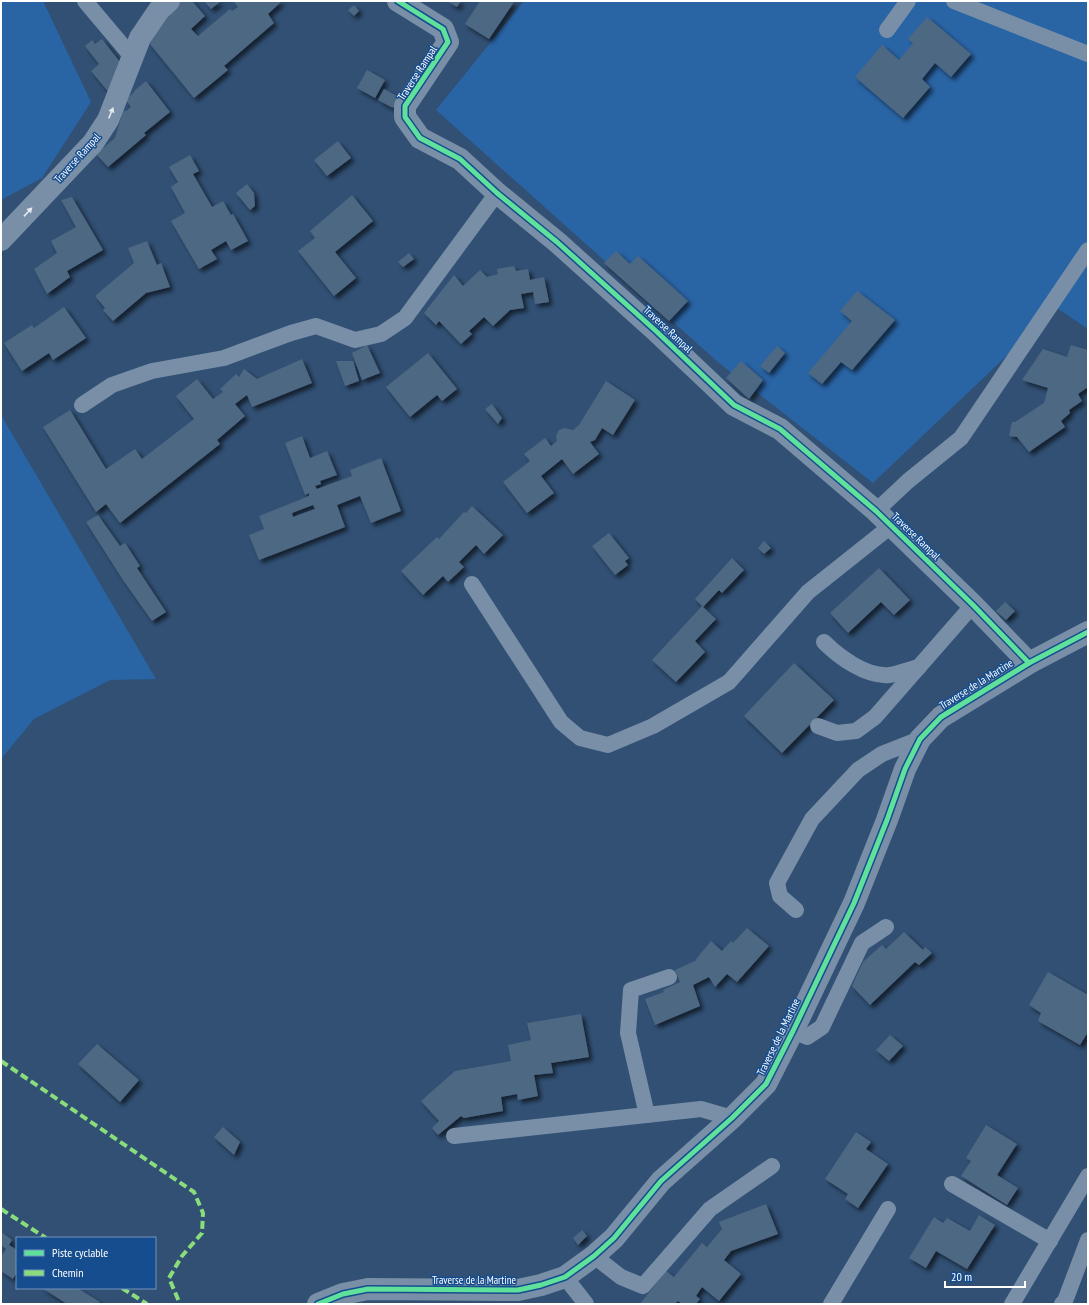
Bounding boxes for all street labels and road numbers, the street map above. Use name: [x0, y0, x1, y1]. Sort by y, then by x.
street label: Traverse Rampal: [394, 43, 440, 103]
street label: Traverse Rampal: [51, 130, 103, 186]
street label: Traverse Rampal: [640, 303, 696, 356]
street label: Traverse Rampal: [889, 509, 944, 563]
street label: Traverse de la Martine: [937, 656, 1016, 712]
street label: Traverse de la Martine: [753, 996, 803, 1078]
street label: Traverse de la Martine: [432, 1273, 517, 1287]

